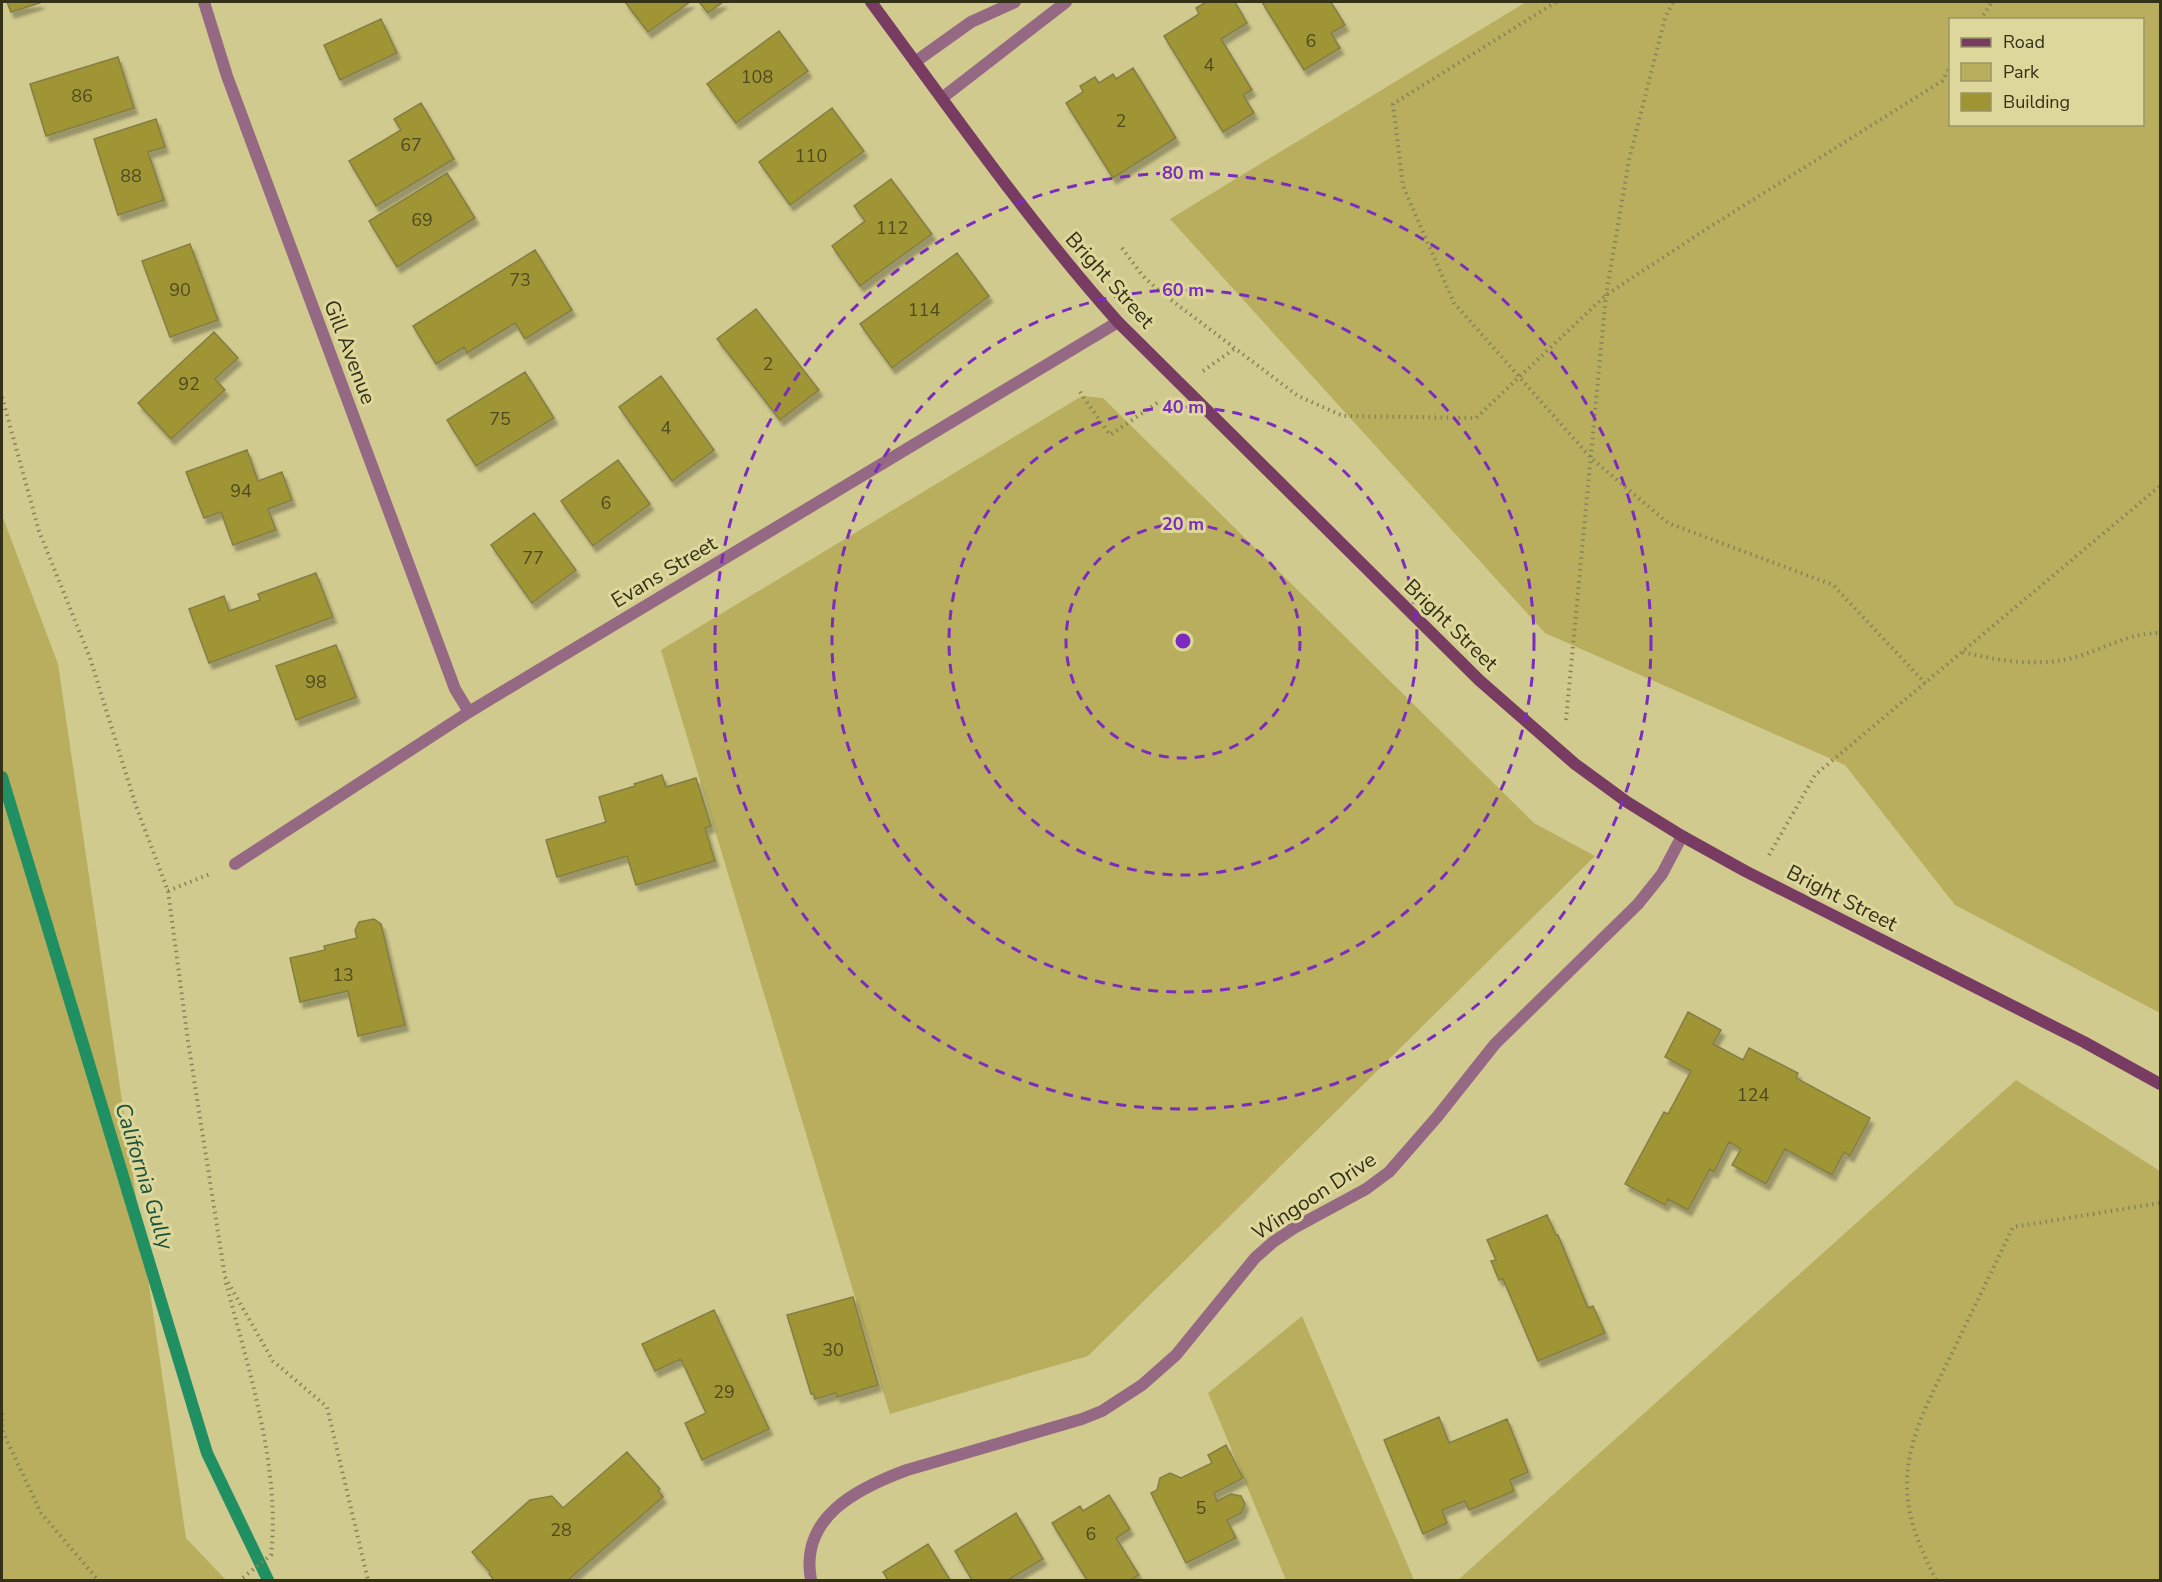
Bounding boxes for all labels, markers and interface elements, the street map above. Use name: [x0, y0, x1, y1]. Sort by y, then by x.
legend: [1949, 18, 2144, 126]
house number: 6: [1306, 29, 1316, 53]
text: Road: [2003, 30, 2045, 54]
house number: 4: [1204, 53, 1215, 77]
text: Park: [2003, 60, 2040, 84]
house number: 108: [741, 65, 773, 89]
house number: 86: [71, 84, 93, 108]
text: Building: [2003, 90, 2070, 114]
house number: 2: [1116, 109, 1126, 133]
house number: 67: [400, 133, 422, 157]
house number: 110: [795, 144, 827, 168]
text: 80 m: [1162, 161, 1204, 185]
house number: 88: [120, 164, 142, 188]
house number: 69: [411, 208, 433, 232]
house number: 112: [876, 216, 908, 240]
street label: Bright Street: [1059, 226, 1161, 335]
house number: 73: [509, 268, 531, 292]
house number: 90: [169, 278, 191, 302]
text: 60 m: [1162, 278, 1204, 302]
street label: Gill Avenue: [317, 296, 383, 408]
house number: 114: [908, 298, 940, 322]
house number: 2: [763, 352, 773, 376]
house number: 92: [178, 372, 200, 396]
text: 40 m: [1162, 395, 1204, 419]
house number: 75: [489, 407, 511, 431]
house number: 4: [661, 416, 672, 440]
house number: 94: [230, 479, 252, 503]
house number: 6: [601, 491, 611, 515]
text: 20 m: [1162, 512, 1204, 536]
street label: Evans Street: [606, 529, 723, 615]
house number: 77: [522, 546, 544, 570]
street label: Bright Street: [1398, 573, 1505, 677]
centre of rings: [1173, 631, 1193, 651]
house number: 98: [305, 670, 327, 694]
street label: Bright Street: [1782, 858, 1903, 938]
house number: 13: [332, 963, 354, 987]
house number: 124: [1737, 1083, 1769, 1107]
water label: California Gully: [107, 1099, 181, 1254]
street label: Wingoon Drive: [1247, 1145, 1381, 1247]
house number: 30: [822, 1338, 844, 1362]
house number: 29: [713, 1380, 735, 1404]
house number: 5: [1196, 1496, 1206, 1520]
house number: 28: [550, 1518, 572, 1542]
house number: 6: [1086, 1522, 1096, 1546]

